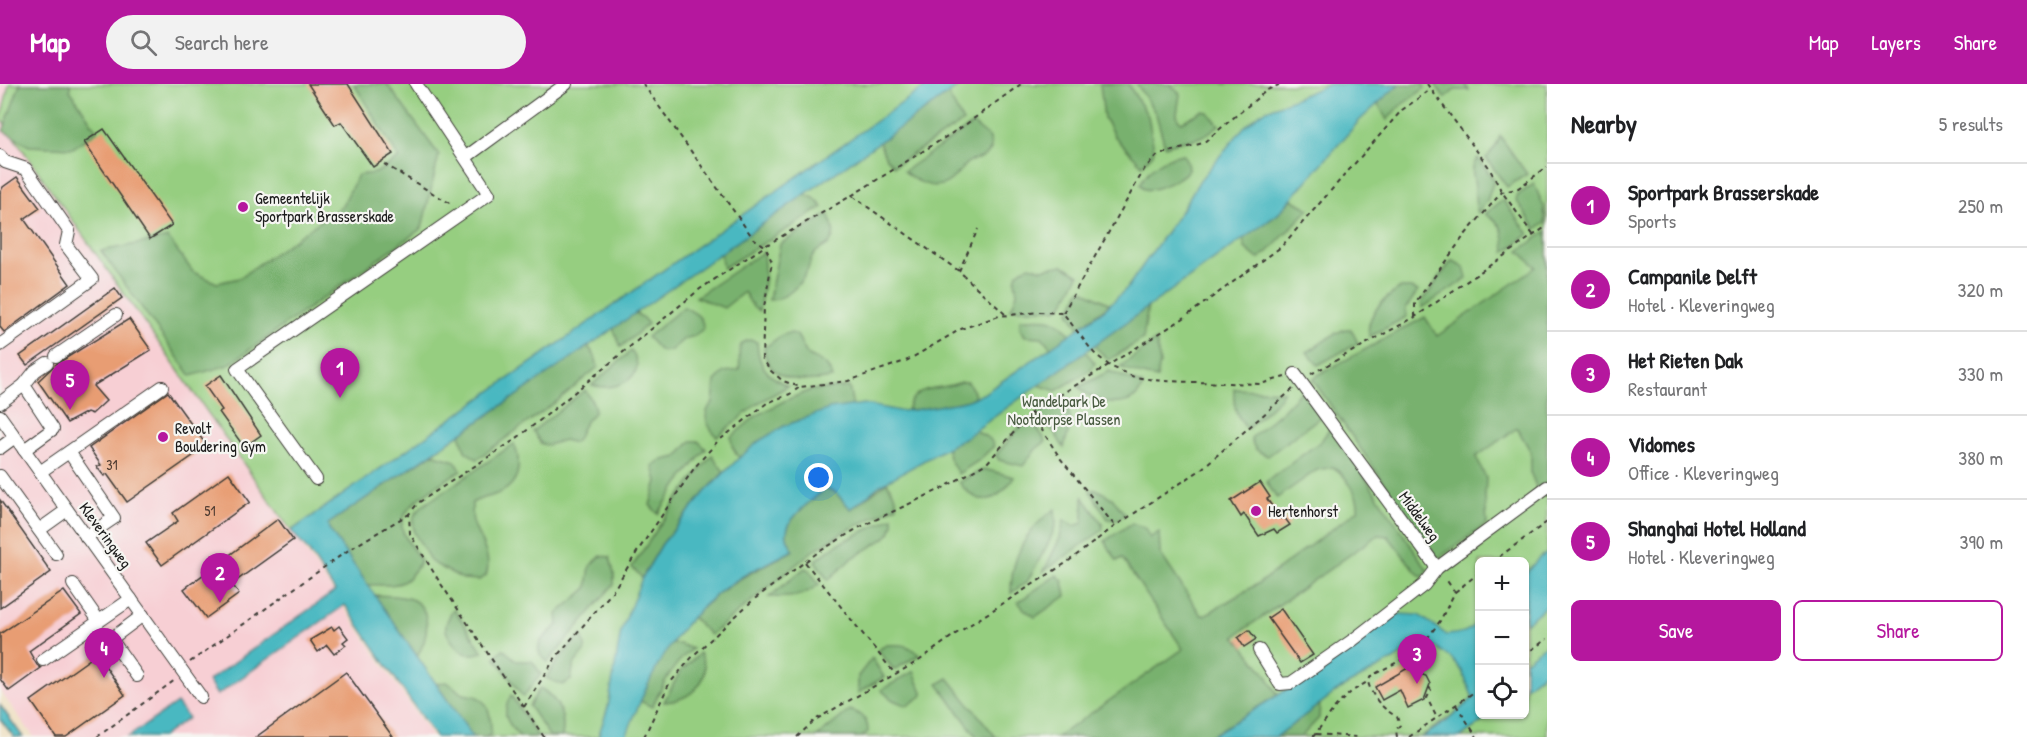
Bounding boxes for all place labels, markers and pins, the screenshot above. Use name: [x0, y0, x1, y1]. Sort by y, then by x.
place label: Gemeentelijk Sportpark Brasserskade: [255, 187, 395, 227]
marker: Gemeentelijk Sportpark Brasserskade: [236, 200, 250, 214]
pin: 1: [320, 348, 360, 398]
pin: 5: [50, 360, 90, 410]
place label: Revolt Bouldering Gym: [175, 417, 266, 457]
marker: Revolt Bouldering Gym: [156, 430, 170, 444]
place label: Hertenhorst: [1268, 500, 1339, 522]
marker: Hertenhorst: [1249, 504, 1263, 518]
pin: 2: [200, 554, 240, 603]
pin: 4: [84, 628, 124, 678]
pin: 3: [1398, 634, 1436, 684]

